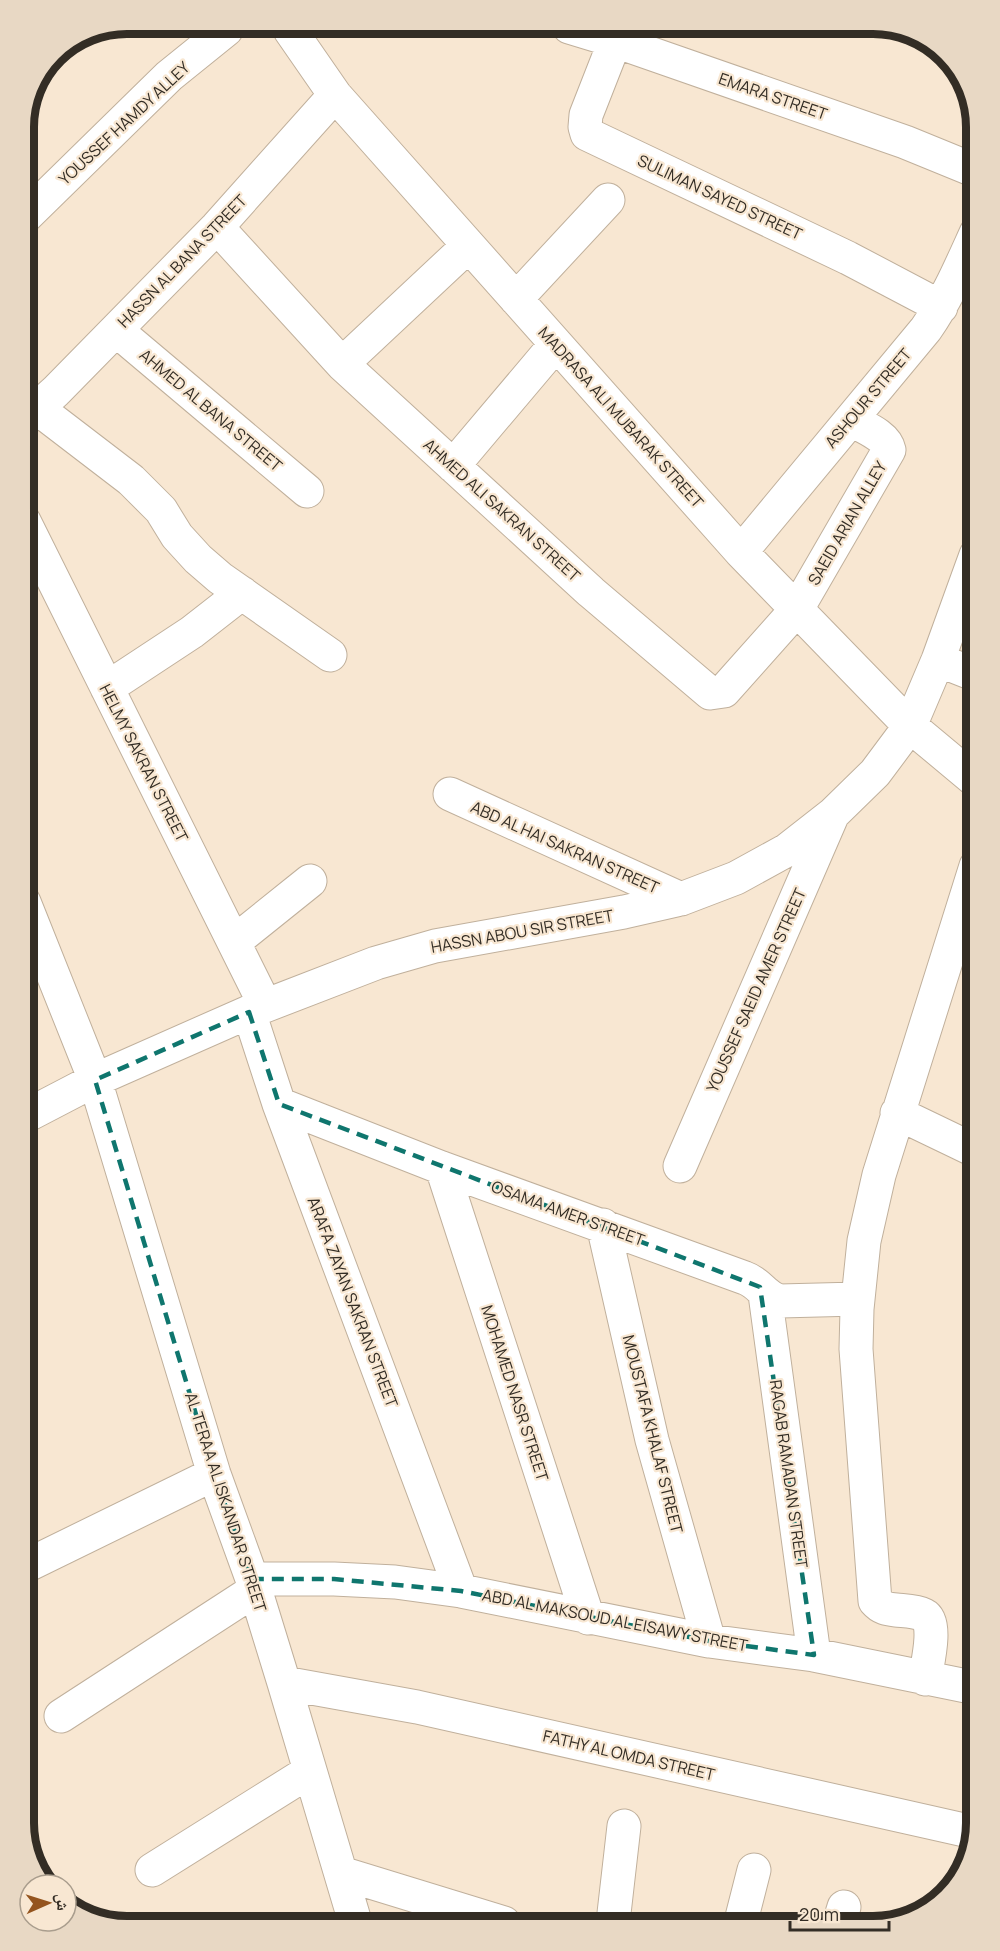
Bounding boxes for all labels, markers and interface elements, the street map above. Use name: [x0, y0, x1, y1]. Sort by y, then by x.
street label: YOUSSEF HAMDY ALLEY: [54, 56, 194, 190]
street label: EMARA STREET: [716, 67, 831, 125]
street label: SULIMAN SAYED STREET: [634, 149, 806, 245]
street label: HASSN AL BANA STREET: [113, 189, 252, 332]
street label: MADRASA ALI MUBARAK STREET: [533, 322, 709, 513]
street label: ASHOUR STREET: [820, 343, 917, 453]
street label: AHMED AL BANA STREET: [135, 344, 287, 477]
street label: AHMED ALI SAKRAN STREET: [419, 434, 585, 587]
street label: SAEID ARIAN ALLEY: [803, 457, 891, 589]
street label: HELMY SAKRAN STREET: [95, 680, 194, 846]
street label: ABD AL HAI SAKRAN STREET: [467, 796, 663, 899]
street label: YOUSSEF SAEID AMER STREET: [701, 884, 811, 1095]
street label: HASSN ABOU SIR STREET: [429, 904, 615, 958]
street label: OSAMA AMER STREET: [488, 1175, 648, 1251]
street label: ARAFA ZAYAN SAKRAN STREET: [303, 1194, 404, 1411]
street label: MOHAMED NASR STREET: [476, 1302, 554, 1484]
street label: MOUSTAFA KHALAF STREET: [618, 1333, 688, 1536]
street label: RAGAB RAMADAN STREET: [765, 1378, 813, 1570]
street label: AL TERAA AL ISKANDAR STREET: [180, 1389, 272, 1615]
street label: ABD AL MAKSOUD AL EISAWY STREET: [480, 1583, 750, 1657]
street label: FATHY AL OMDA STREET: [541, 1725, 718, 1786]
north arrow: [18, 1873, 78, 1933]
text: ش: [52, 1893, 74, 1911]
scale bar: [790, 1894, 889, 1932]
text: 20 m: [799, 1902, 839, 1926]

